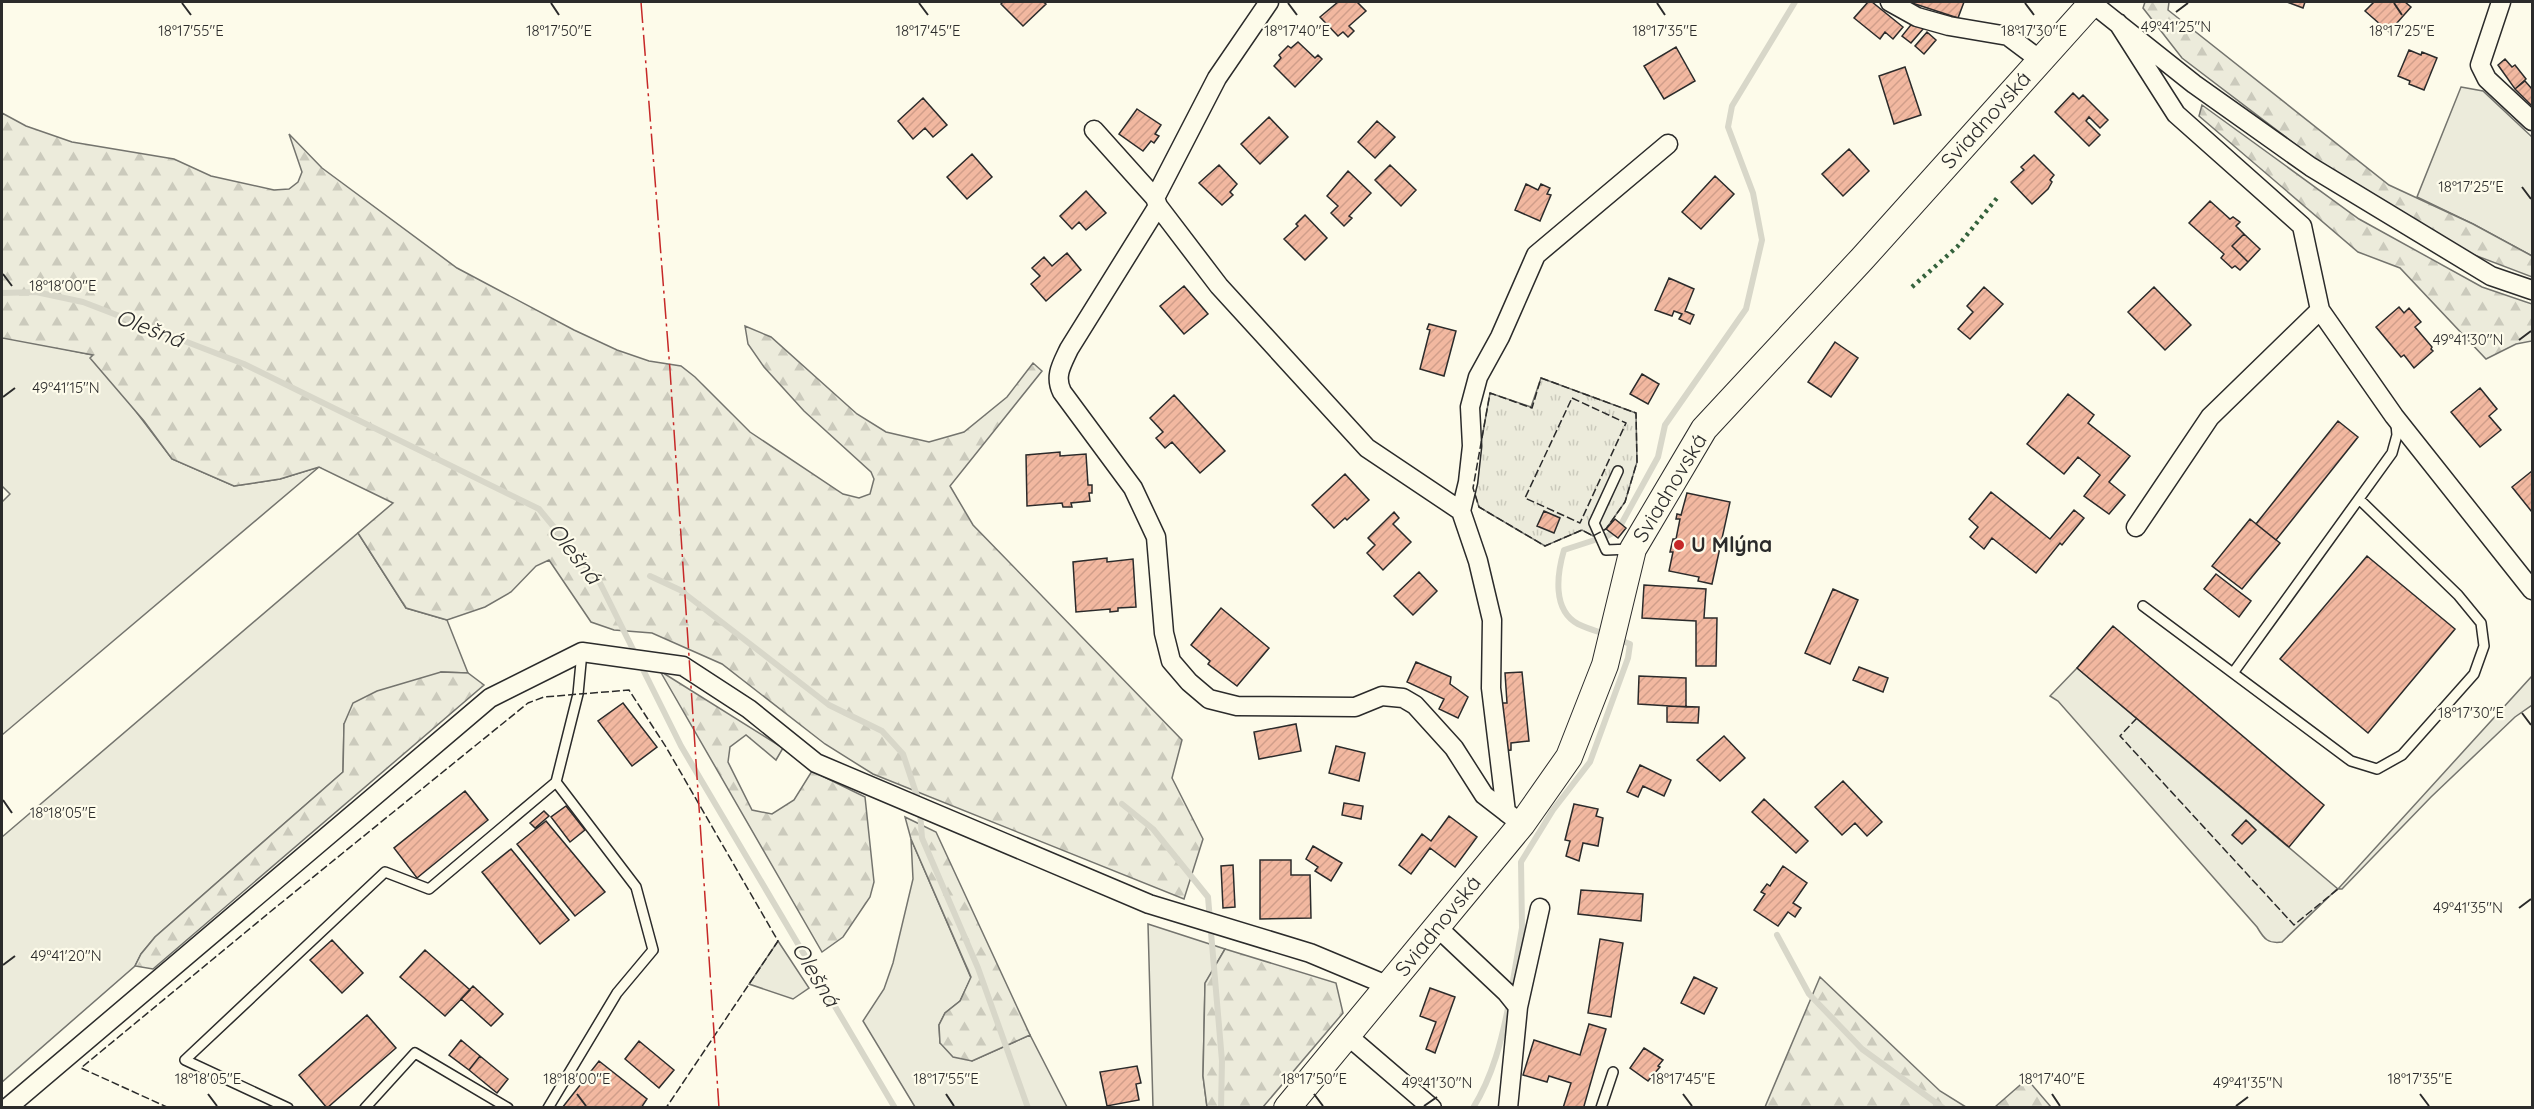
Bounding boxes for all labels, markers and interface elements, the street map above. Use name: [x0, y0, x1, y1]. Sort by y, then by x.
text: 49°41'25"N: [2141, 17, 2211, 36]
text: 18°17'55"E: [158, 21, 224, 40]
text: 18°17'50"E: [526, 21, 592, 40]
text: 18°17'45"E: [895, 21, 961, 40]
text: 18°17'40"E: [1264, 21, 1330, 40]
text: 18°17'35"E: [1632, 21, 1698, 40]
text: 18°17'30"E: [2001, 21, 2067, 40]
text: 18°17'25"E: [2369, 21, 2435, 40]
street label: Sviadnovská: [1935, 65, 2036, 173]
text: 18°17'25"E: [2438, 177, 2504, 196]
text: 18°18'00"E: [29, 276, 97, 295]
water label: Olešná: [112, 302, 189, 354]
text: 49°41'30"N: [2433, 330, 2503, 349]
text: 49°41'15"N: [32, 378, 100, 397]
street label: Sviadnovská: [1627, 428, 1712, 547]
water label: Olešná: [542, 517, 609, 591]
place label: U Mlýna: [1691, 531, 1772, 557]
marker: U Mlýna: [1672, 538, 1686, 552]
text: 18°17'30"E: [2438, 703, 2504, 722]
text: 18°18'05"E: [30, 803, 96, 822]
street label: Sviadnovská: [1389, 870, 1486, 981]
text: 49°41'35"N: [2433, 898, 2503, 917]
water label: Olešná: [786, 937, 847, 1013]
text: 49°41'20"N: [30, 946, 102, 965]
text: 18°18'05"E: [175, 1069, 241, 1088]
text: 18°18'00"E: [543, 1069, 611, 1088]
text: 18°17'55"E: [913, 1069, 979, 1088]
text: 18°17'50"E: [1281, 1069, 1347, 1088]
text: 18°17'45"E: [1650, 1069, 1716, 1088]
text: 18°17'40"E: [2019, 1069, 2085, 1088]
text: 18°17'35"E: [2387, 1069, 2453, 1088]
text: 49°41'30"N: [1402, 1073, 1472, 1092]
text: 49°41'35"N: [2213, 1073, 2283, 1092]

